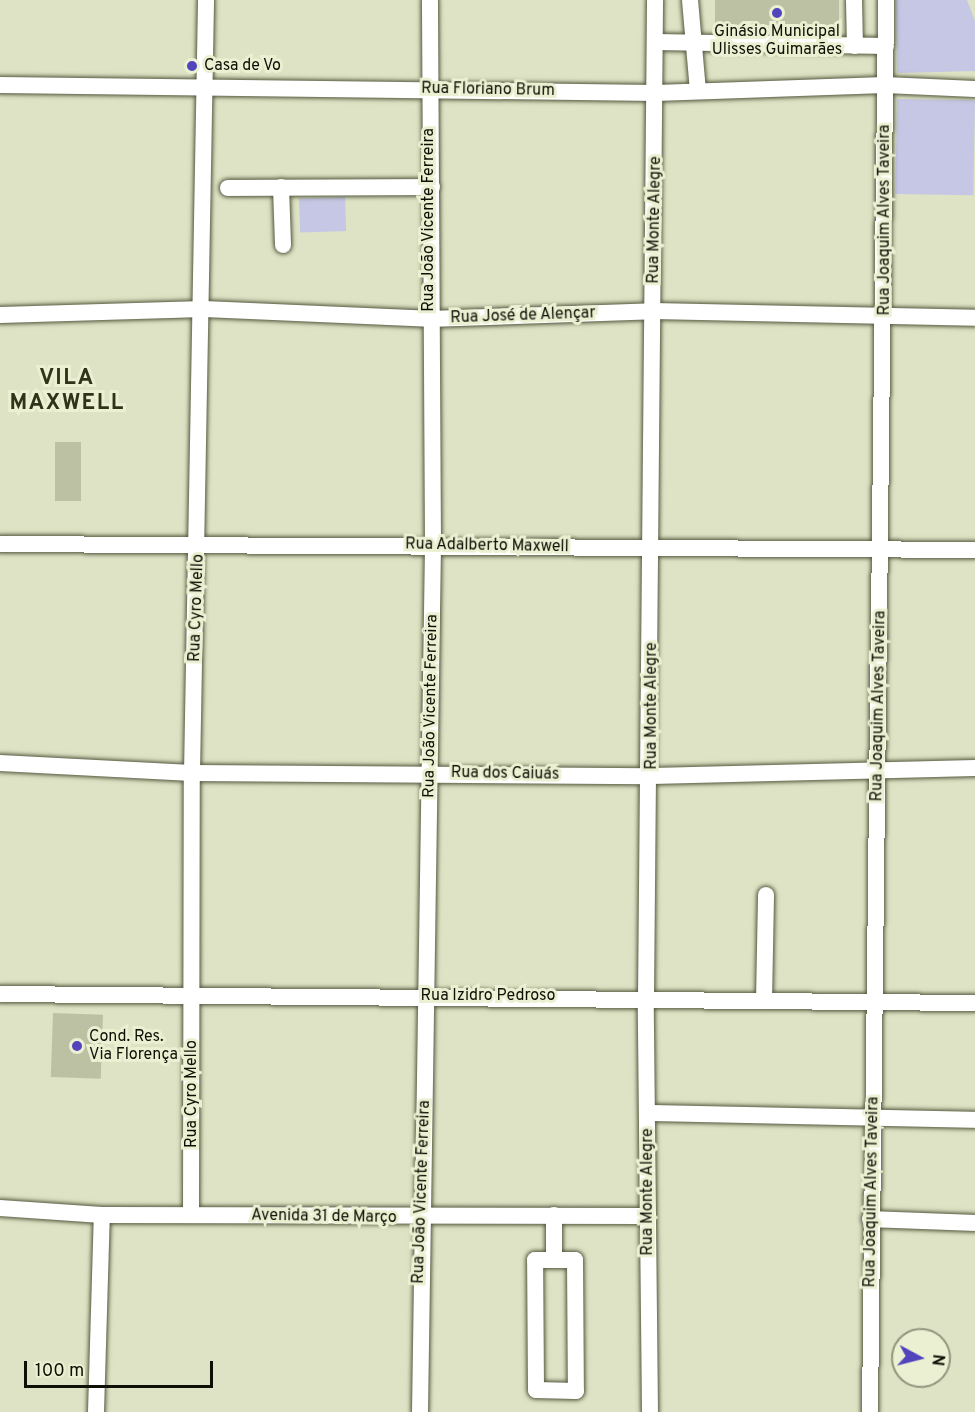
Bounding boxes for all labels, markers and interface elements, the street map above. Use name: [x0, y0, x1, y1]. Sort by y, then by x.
marker: Ginásio Municipal Ulisses Guimarães: [770, 6, 784, 20]
place label: Ginásio Municipal Ulisses Guimarães: [712, 22, 842, 60]
place label: Casa de Vo: [204, 56, 281, 76]
marker: Casa de Vo: [185, 59, 199, 73]
street label: Rua Floriano Brum: [421, 79, 555, 101]
street label: Rua Joaquim Alves Taveira: [875, 124, 895, 316]
street label: Rua João Vicente Ferreira: [419, 128, 439, 312]
street label: Rua Monte Alegre: [644, 156, 666, 284]
street label: Rua José de Alençar: [450, 304, 596, 328]
district label: VILA MAXWELL: [9, 365, 125, 416]
street label: Rua Adalberto Maxwell: [405, 535, 569, 557]
street label: Rua Cyro Mello: [186, 554, 208, 662]
street label: Rua Joaquim Alves Taveira: [868, 610, 890, 802]
street label: Rua João Vicente Ferreira: [420, 614, 442, 798]
street label: Rua Monte Alegre: [642, 642, 662, 770]
street label: Rua dos Caiuás: [451, 763, 559, 785]
street label: Rua Izidro Pedroso: [421, 986, 555, 1006]
place label: Cond. Res. Via Florença: [89, 1027, 178, 1065]
marker: Cond. Res. Via Florença: [70, 1039, 84, 1053]
street label: Rua Cyro Mello: [182, 1040, 202, 1148]
street label: Rua Joaquim Alves Taveira: [861, 1096, 883, 1288]
street label: Rua João Vicente Ferreira: [409, 1100, 435, 1284]
street label: Rua Monte Alegre: [638, 1128, 658, 1256]
street label: Avenida 31 de Março: [251, 1206, 397, 1228]
north arrow: [891, 1328, 951, 1388]
scale bar: [27, 1349, 216, 1387]
text: N: [926, 1353, 948, 1367]
text: 100 m: [35, 1360, 84, 1383]

